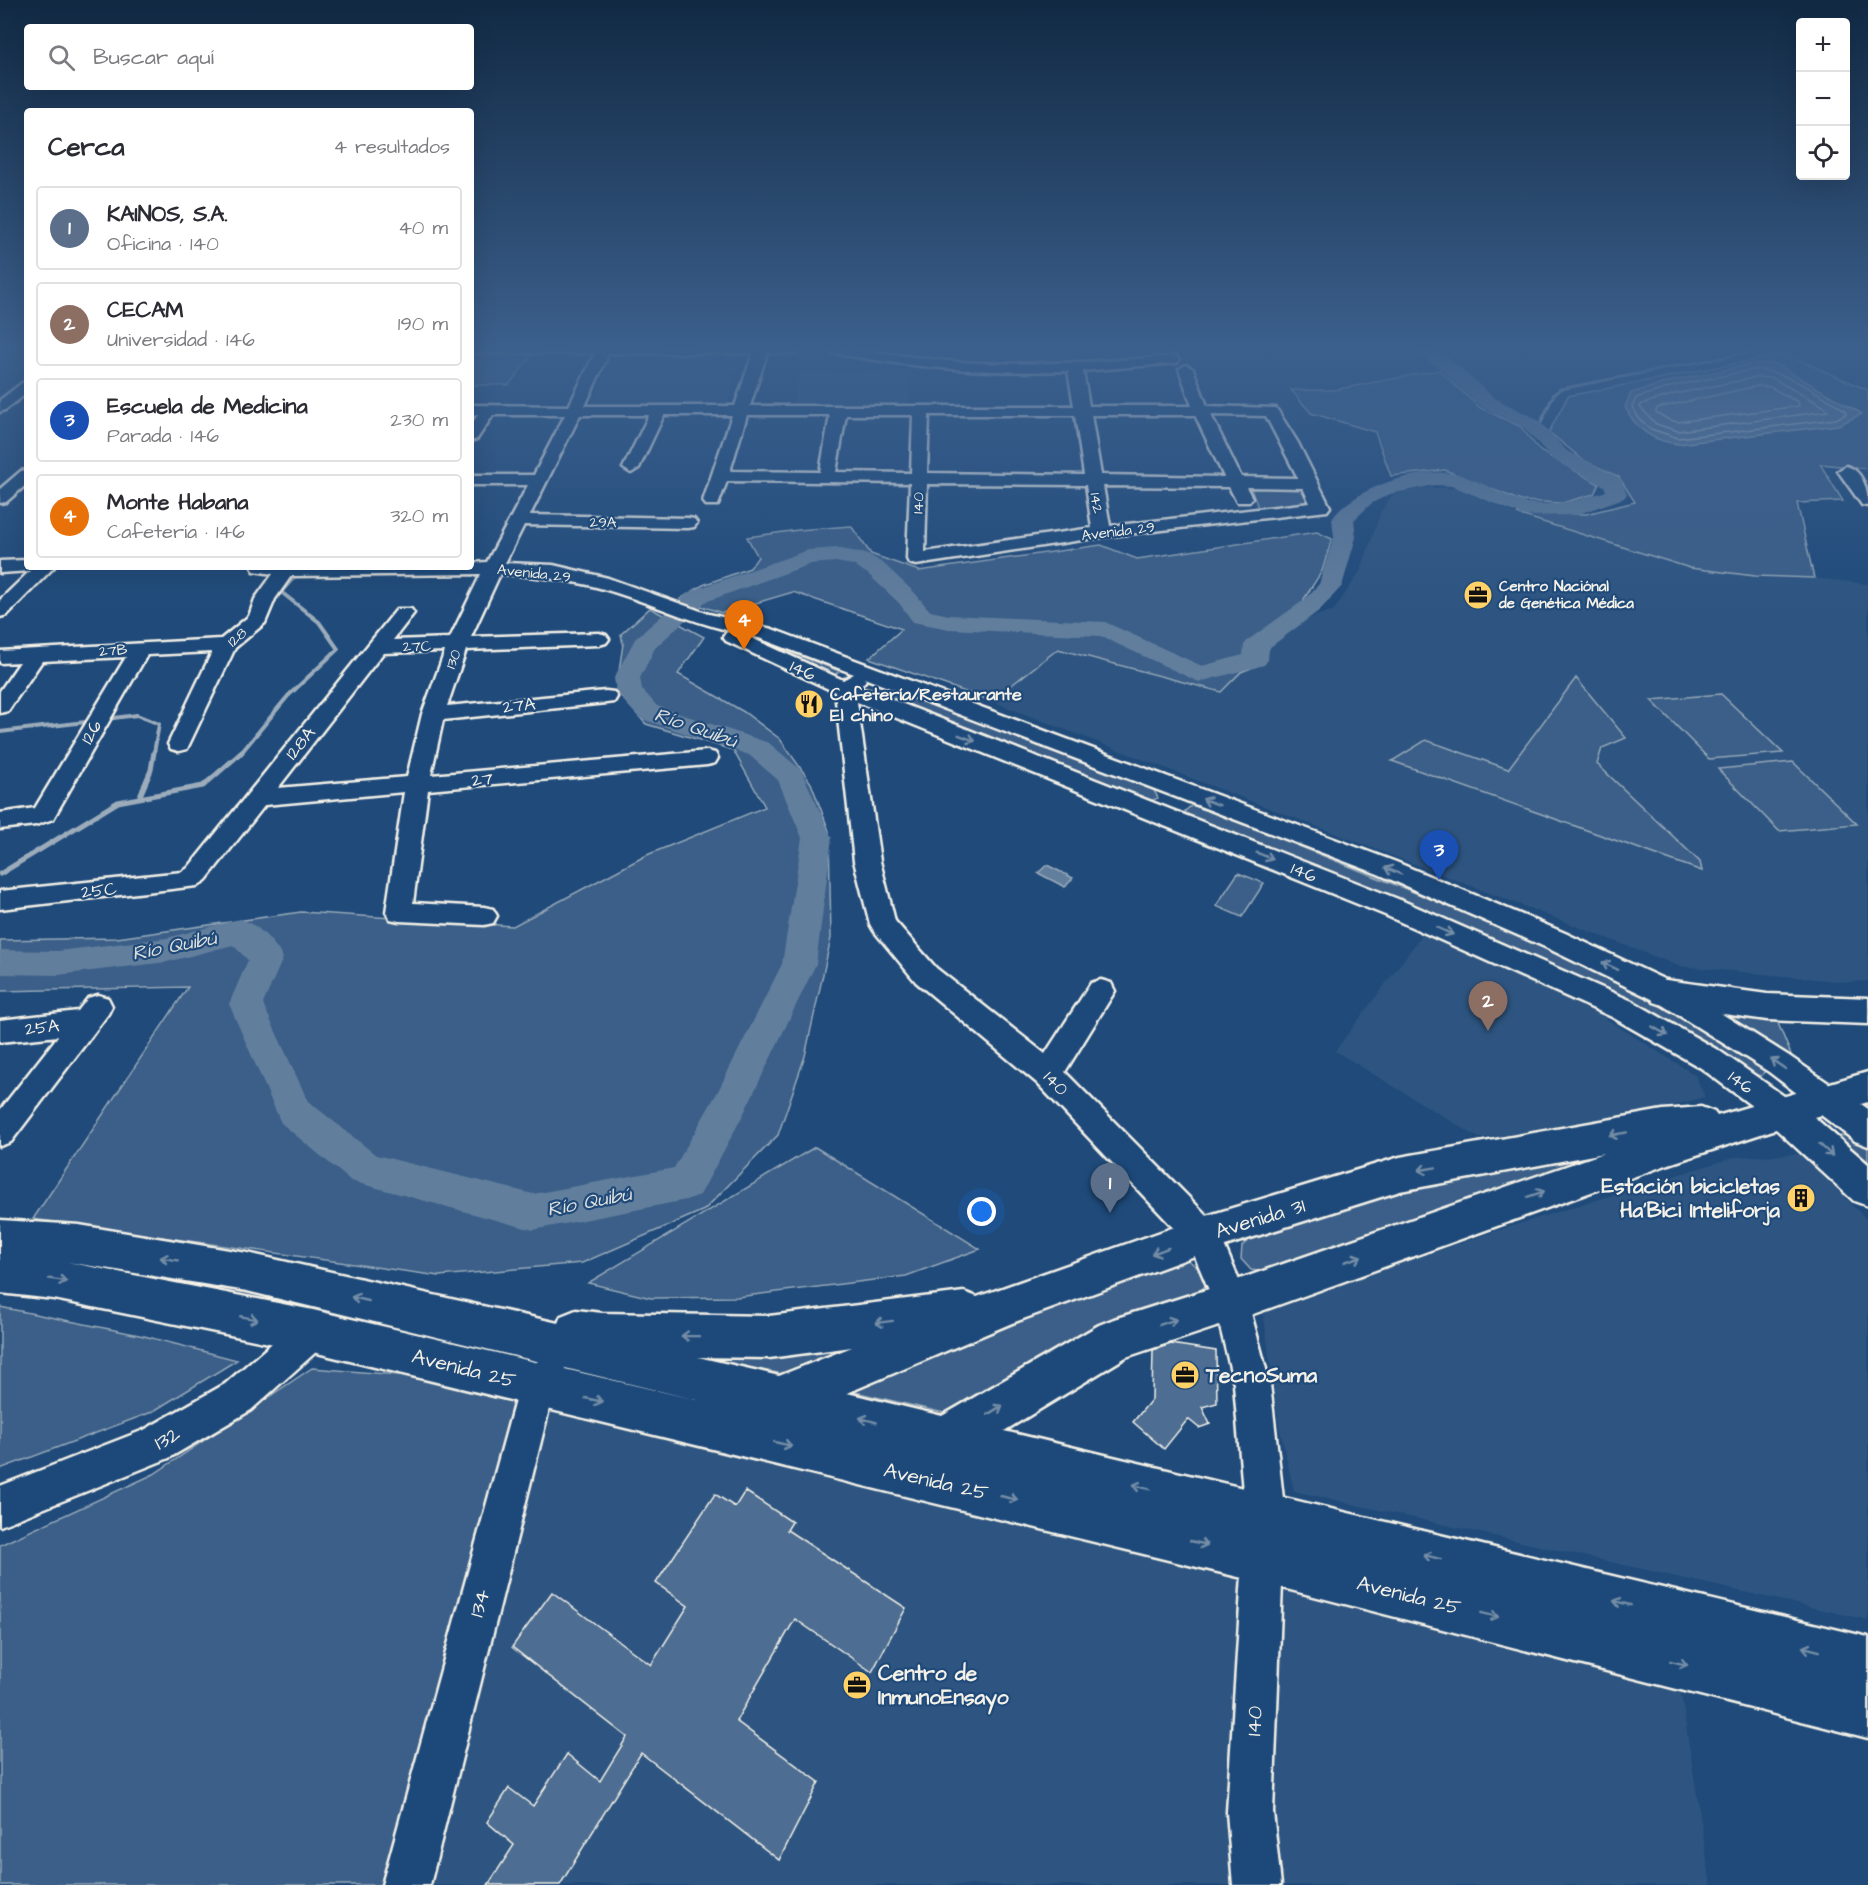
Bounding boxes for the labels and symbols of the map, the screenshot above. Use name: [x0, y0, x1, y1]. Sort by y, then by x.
street label: 140: [908, 491, 929, 514]
street label: 142: [1085, 491, 1109, 515]
street label: 29A: [589, 512, 617, 533]
street label: Avenida 29: [1080, 517, 1156, 546]
street label: Avenida 29: [496, 559, 572, 588]
place label: Centro Naciónal de Genética Médica: [1498, 576, 1634, 614]
office icon: Centro Naciónal de Genética Médica: [1462, 579, 1494, 611]
pin: 4: [724, 600, 764, 650]
street label: 128: [223, 623, 252, 652]
street label: 27C: [403, 636, 432, 657]
street label: 27B: [98, 639, 128, 662]
street label: 130: [440, 646, 467, 672]
street label: 146: [786, 654, 820, 687]
place label: Cafetería/Restaurante El chino: [830, 682, 1022, 728]
restaurant icon: Cafetería/Restaurante El chino: [793, 688, 825, 720]
street label: 27A: [501, 691, 537, 720]
water label: Río Quibú: [651, 701, 742, 756]
street label: 126: [75, 716, 108, 749]
street label: 128A: [279, 721, 322, 765]
one-way arrow: [957, 733, 976, 744]
street label: 27: [470, 766, 494, 793]
one-way arrow: [1202, 796, 1221, 807]
pin: 3: [1420, 830, 1458, 880]
one-way arrow: [1256, 851, 1274, 862]
street label: 146: [1287, 856, 1320, 889]
one-way arrow: [1385, 865, 1403, 876]
street label: 25C: [80, 876, 118, 905]
water label: Río Quibú: [130, 924, 221, 968]
one-way arrow: [1436, 926, 1454, 937]
one-way arrow: [1602, 960, 1620, 972]
pin: 2: [1468, 982, 1508, 1031]
street label: 25A: [24, 1013, 61, 1042]
one-way arrow: [1651, 1025, 1668, 1037]
one-way arrow: [1771, 1058, 1787, 1070]
street label: 140: [1038, 1065, 1074, 1101]
street label: 146: [1723, 1065, 1759, 1100]
one-way arrow: [1609, 1129, 1629, 1140]
one-way arrow: [1818, 1143, 1833, 1157]
pin: 1: [1090, 1164, 1130, 1213]
one-way arrow: [1417, 1164, 1437, 1175]
place label: Estación bicicletas Ha'Bici Inteliforja: [1602, 1172, 1780, 1226]
water label: Río Quibú: [545, 1180, 636, 1224]
building icon: Estación bicicletas Ha'Bici Inteliforja: [1785, 1182, 1817, 1214]
one-way arrow: [1527, 1187, 1545, 1198]
street label: Avenida 31: [1212, 1191, 1309, 1246]
your location: [967, 1197, 996, 1226]
one-way arrow: [1151, 1246, 1170, 1257]
one-way arrow: [1343, 1252, 1361, 1263]
one-way arrow: [160, 1253, 179, 1264]
one-way arrow: [48, 1275, 68, 1286]
one-way arrow: [351, 1292, 370, 1304]
one-way arrow: [239, 1313, 259, 1324]
one-way arrow: [1158, 1316, 1177, 1327]
one-way arrow: [874, 1317, 894, 1328]
one-way arrow: [680, 1330, 700, 1342]
street label: Avenida 25: [409, 1342, 519, 1395]
office icon: TecnoSuma: [1169, 1359, 1201, 1391]
place label: TecnoSuma: [1205, 1361, 1318, 1390]
one-way arrow: [584, 1394, 603, 1406]
one-way arrow: [986, 1404, 1003, 1416]
one-way arrow: [859, 1414, 878, 1426]
street label: 132: [149, 1420, 185, 1457]
one-way arrow: [774, 1439, 793, 1451]
street label: Avenida 25: [881, 1455, 991, 1508]
one-way arrow: [1131, 1480, 1150, 1492]
one-way arrow: [1000, 1492, 1019, 1504]
one-way arrow: [1189, 1537, 1208, 1549]
one-way arrow: [1423, 1551, 1442, 1563]
street label: Avenida 25: [1354, 1569, 1464, 1622]
street label: 134: [462, 1586, 497, 1620]
one-way arrow: [1612, 1597, 1631, 1609]
one-way arrow: [1481, 1610, 1500, 1622]
one-way arrow: [1802, 1643, 1821, 1655]
one-way arrow: [1670, 1658, 1689, 1670]
place label: Centro de InmunoEnsayo: [878, 1659, 1009, 1715]
office icon: Centro de InmunoEnsayo: [841, 1669, 873, 1701]
street label: 140: [1239, 1705, 1270, 1737]

